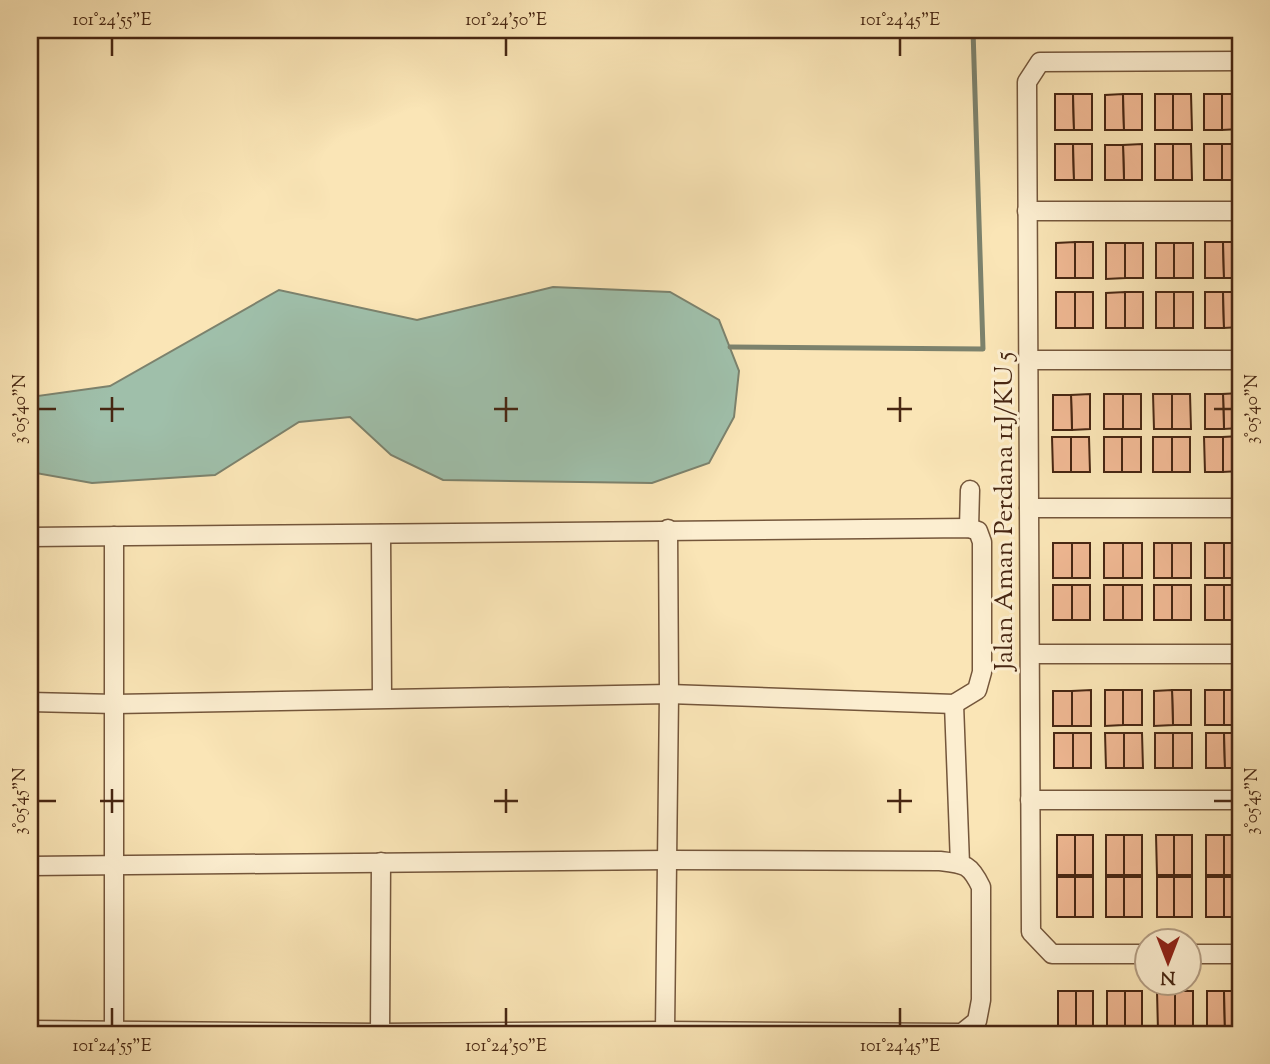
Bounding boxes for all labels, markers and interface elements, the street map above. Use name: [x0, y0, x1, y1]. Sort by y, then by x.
text: 101°24'55"E: [72, 8, 152, 34]
text: 101°24'50"E: [465, 8, 547, 34]
text: 101°24'45"E: [860, 8, 940, 34]
street label: Jalan Aman Perdana 11J/KU 5: [987, 351, 1024, 672]
text: 3°05'40"N: [8, 374, 34, 444]
text: 3°05'40"N: [1240, 374, 1266, 444]
text: 3°05'45"N: [8, 767, 34, 835]
text: 3°05'45"N: [1240, 767, 1266, 835]
north arrow: [1134, 928, 1204, 998]
text: N: [1160, 963, 1176, 990]
text: 101°24'55"E: [72, 1034, 152, 1060]
text: 101°24'50"E: [465, 1034, 547, 1060]
text: 101°24'45"E: [860, 1034, 940, 1060]

